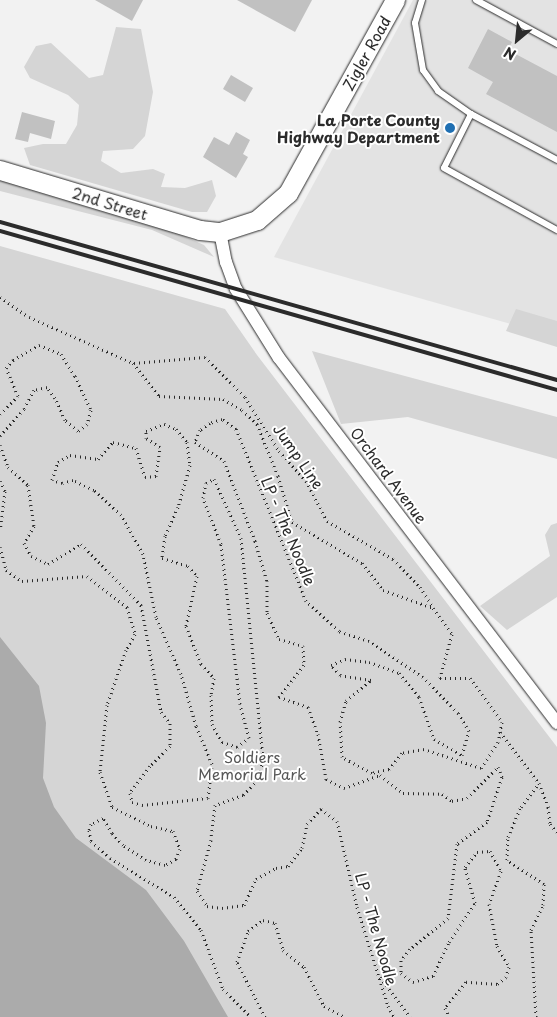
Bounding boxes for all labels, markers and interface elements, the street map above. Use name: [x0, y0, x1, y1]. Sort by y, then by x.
street label: Zigler Road: [338, 12, 394, 94]
north arrow: [492, 15, 542, 65]
text: N: [500, 42, 520, 66]
place label: La Porte County Highway Department: [277, 110, 440, 145]
marker: La Porte County Highway Department: [444, 122, 456, 134]
street label: 2nd Street: [70, 183, 150, 223]
street label: Jump Line: [270, 420, 328, 492]
street label: Orchard Avenue: [347, 423, 431, 527]
street label: LP - The Noodle: [258, 474, 320, 588]
park label: Soldiers Memorial Park: [198, 747, 306, 782]
street label: LP - The Noodle: [352, 870, 402, 988]

